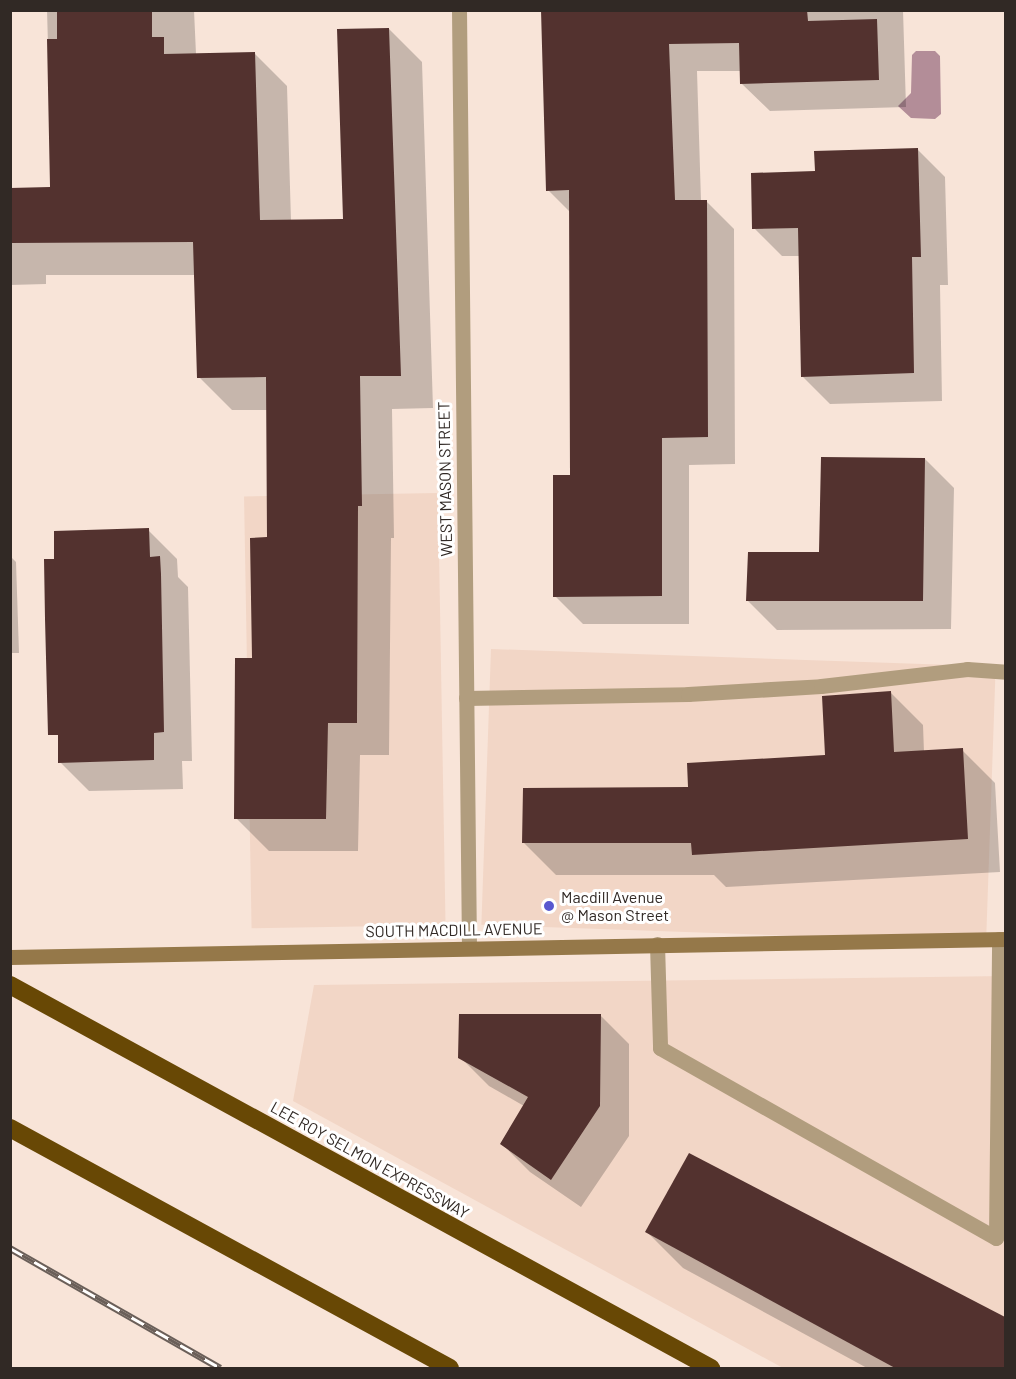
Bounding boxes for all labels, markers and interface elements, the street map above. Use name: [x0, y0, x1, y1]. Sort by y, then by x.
street label: WEST MASON STREET: [434, 401, 456, 557]
place label: Macdill Avenue @ Mason Street: [561, 887, 669, 925]
marker: Macdill Avenue @ Mason Street: [542, 899, 556, 913]
street label: SOUTH MACDILL AVENUE: [365, 919, 543, 941]
street label: LEE ROY SELMON EXPRESSWAY: [268, 1097, 472, 1223]

